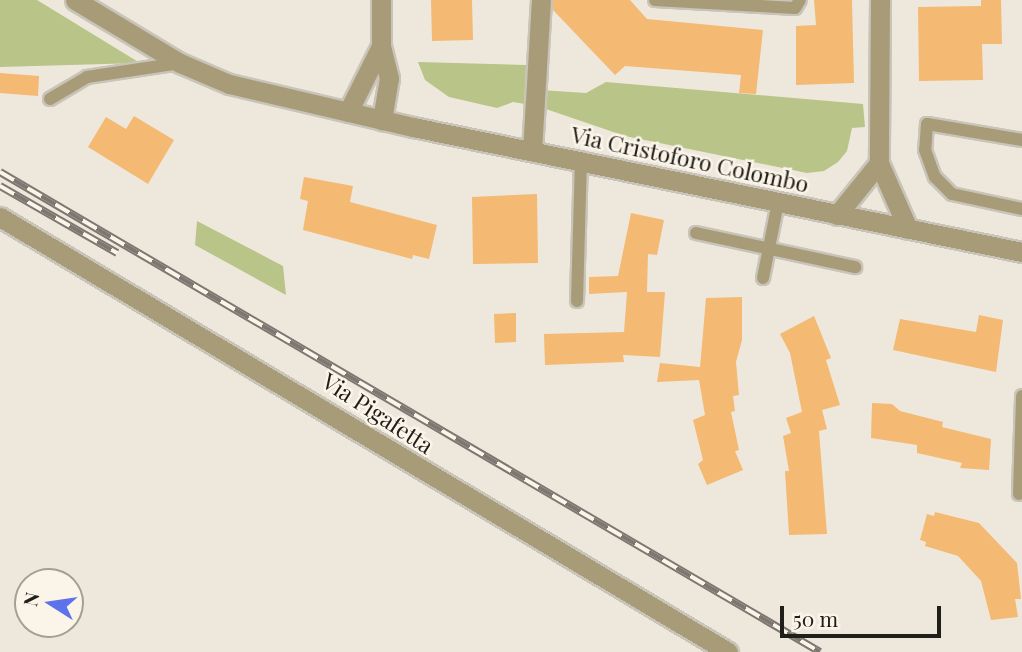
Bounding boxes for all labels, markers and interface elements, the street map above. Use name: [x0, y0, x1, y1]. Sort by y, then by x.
street label: Via Cristoforo Colombo: [568, 120, 812, 198]
street label: Via Pigafetta: [317, 367, 439, 459]
north arrow: [14, 568, 84, 638]
text: N: [16, 590, 45, 608]
scale bar: [784, 592, 945, 636]
text: 50 m: [793, 604, 838, 632]

